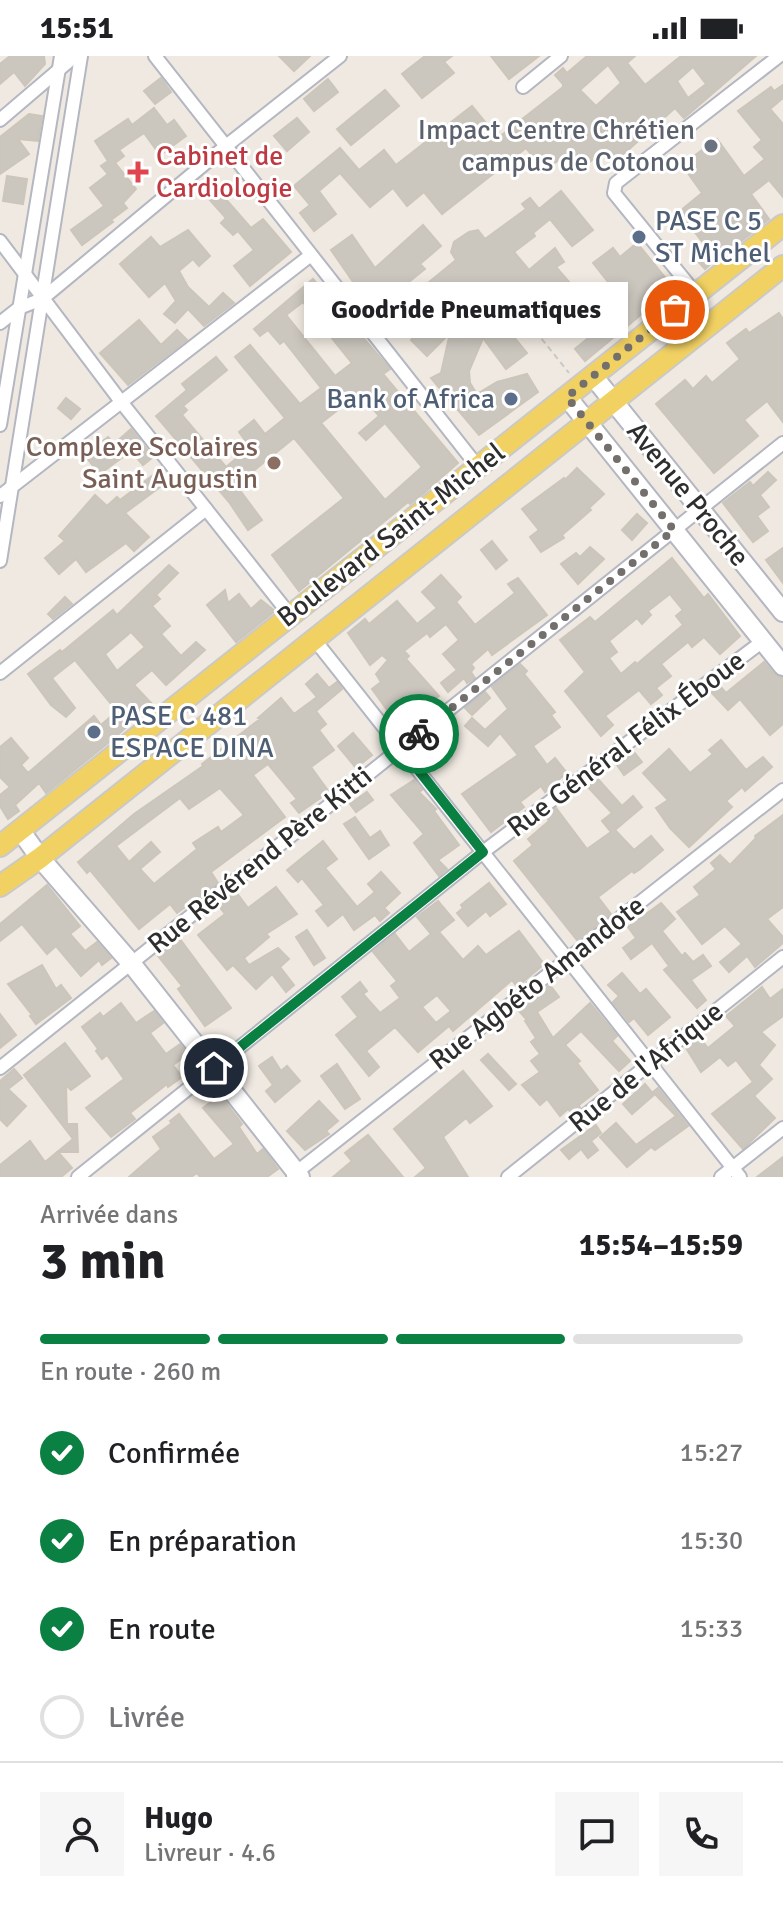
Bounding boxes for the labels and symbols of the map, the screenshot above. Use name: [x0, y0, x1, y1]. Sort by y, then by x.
place label: Impact Centre Chrétien campus de Cotonou: [418, 113, 695, 179]
marker: Impact Centre Chrétien campus de Cotonou: [702, 137, 720, 155]
place label: Cabinet de Cardiologie: [156, 139, 293, 205]
marker: Cabinet de Cardiologie: [127, 161, 149, 183]
place label: PASE C 5 ST Michel: [655, 204, 771, 270]
marker: PASE C 5 ST Michel: [630, 228, 648, 246]
pin: [641, 276, 709, 344]
callout: Goodride Pneumatiques: [303, 282, 627, 338]
place label: Bank of Africa: [326, 382, 495, 416]
marker: Bank of Africa: [502, 390, 520, 408]
street label: Avenue Proche: [619, 415, 757, 573]
place label: Complexe Scolaires Saint Augustin: [26, 430, 258, 496]
street label: Boulevard Saint-Michel: [270, 436, 512, 634]
marker: Complexe Scolaires Saint Augustin: [265, 454, 283, 472]
street label: Rue Général Félix Éboue: [501, 644, 751, 844]
courier: [379, 694, 459, 774]
place label: PASE C 481 ESPACE DINA: [110, 699, 274, 765]
marker: PASE C 481 ESPACE DINA: [85, 723, 103, 741]
street label: Rue Révérend Père Kitti: [141, 759, 379, 961]
street label: Rue Agbéto Amandote: [423, 888, 651, 1078]
street label: Rue de l'Afrique: [562, 994, 730, 1140]
pin: [180, 1034, 248, 1102]

